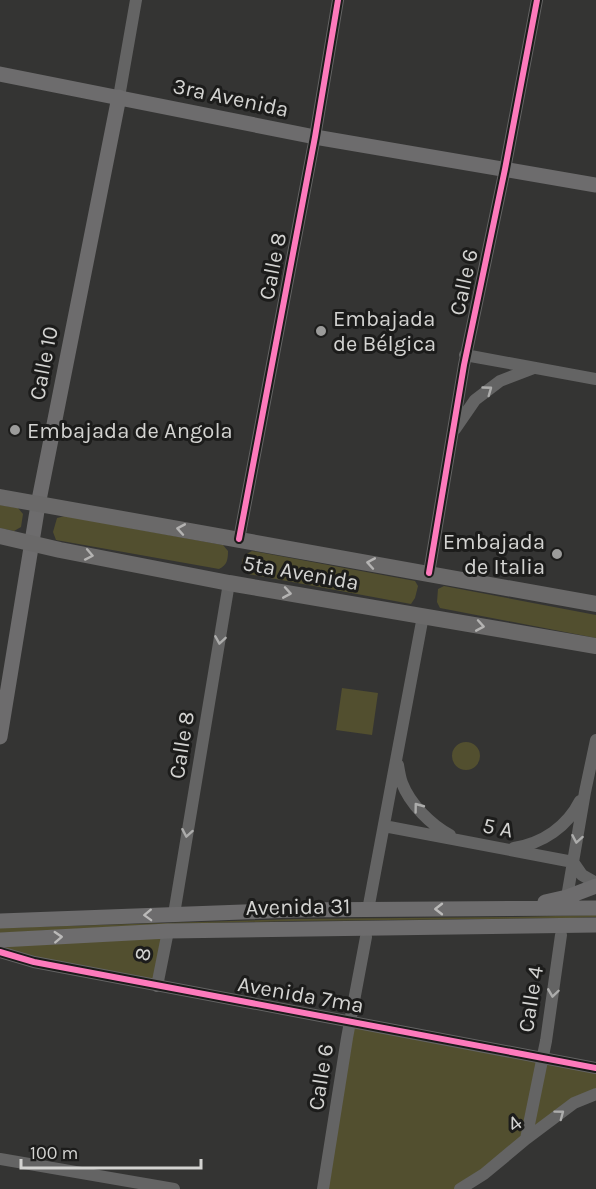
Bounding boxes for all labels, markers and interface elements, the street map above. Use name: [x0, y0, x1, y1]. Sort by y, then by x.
street label: 3ra Avenida: [170, 73, 291, 123]
street label: Calle 8: [254, 230, 292, 302]
street label: Calle 6: [444, 247, 484, 318]
place label: Embajada de Bélgica: [333, 306, 436, 357]
street label: Calle 10: [24, 324, 64, 402]
marker: Embajada de Bélgica: [314, 324, 328, 338]
one-way arrow: [481, 386, 492, 397]
place label: Embajada de Angola: [27, 418, 233, 444]
marker: Embajada de Angola: [8, 423, 22, 437]
one-way arrow: [177, 524, 186, 536]
place label: Embajada de Italia: [443, 529, 545, 580]
marker: Embajada de Italia: [550, 547, 564, 561]
one-way arrow: [84, 548, 94, 561]
street label: 5ta Avenida: [241, 550, 361, 596]
one-way arrow: [366, 557, 376, 569]
one-way arrow: [282, 586, 292, 598]
one-way arrow: [475, 619, 485, 632]
one-way arrow: [214, 636, 226, 645]
street label: Calle 8: [164, 710, 200, 781]
one-way arrow: [414, 803, 425, 814]
street label: 5 A: [480, 812, 516, 844]
one-way arrow: [182, 828, 194, 837]
one-way arrow: [571, 834, 583, 843]
street label: Avenida 31: [245, 893, 351, 921]
one-way arrow: [434, 903, 443, 915]
one-way arrow: [143, 909, 152, 922]
one-way arrow: [54, 930, 63, 943]
street label: 8: [129, 945, 157, 963]
street label: Calle 4: [513, 964, 549, 1034]
street label: Avenida 7ma: [236, 971, 366, 1019]
one-way arrow: [547, 989, 559, 998]
street label: Calle 6: [303, 1042, 339, 1112]
street label: 4: [502, 1110, 527, 1138]
one-way arrow: [553, 1110, 564, 1121]
scale bar: [21, 1132, 201, 1170]
text: 100 m: [30, 1142, 78, 1164]

